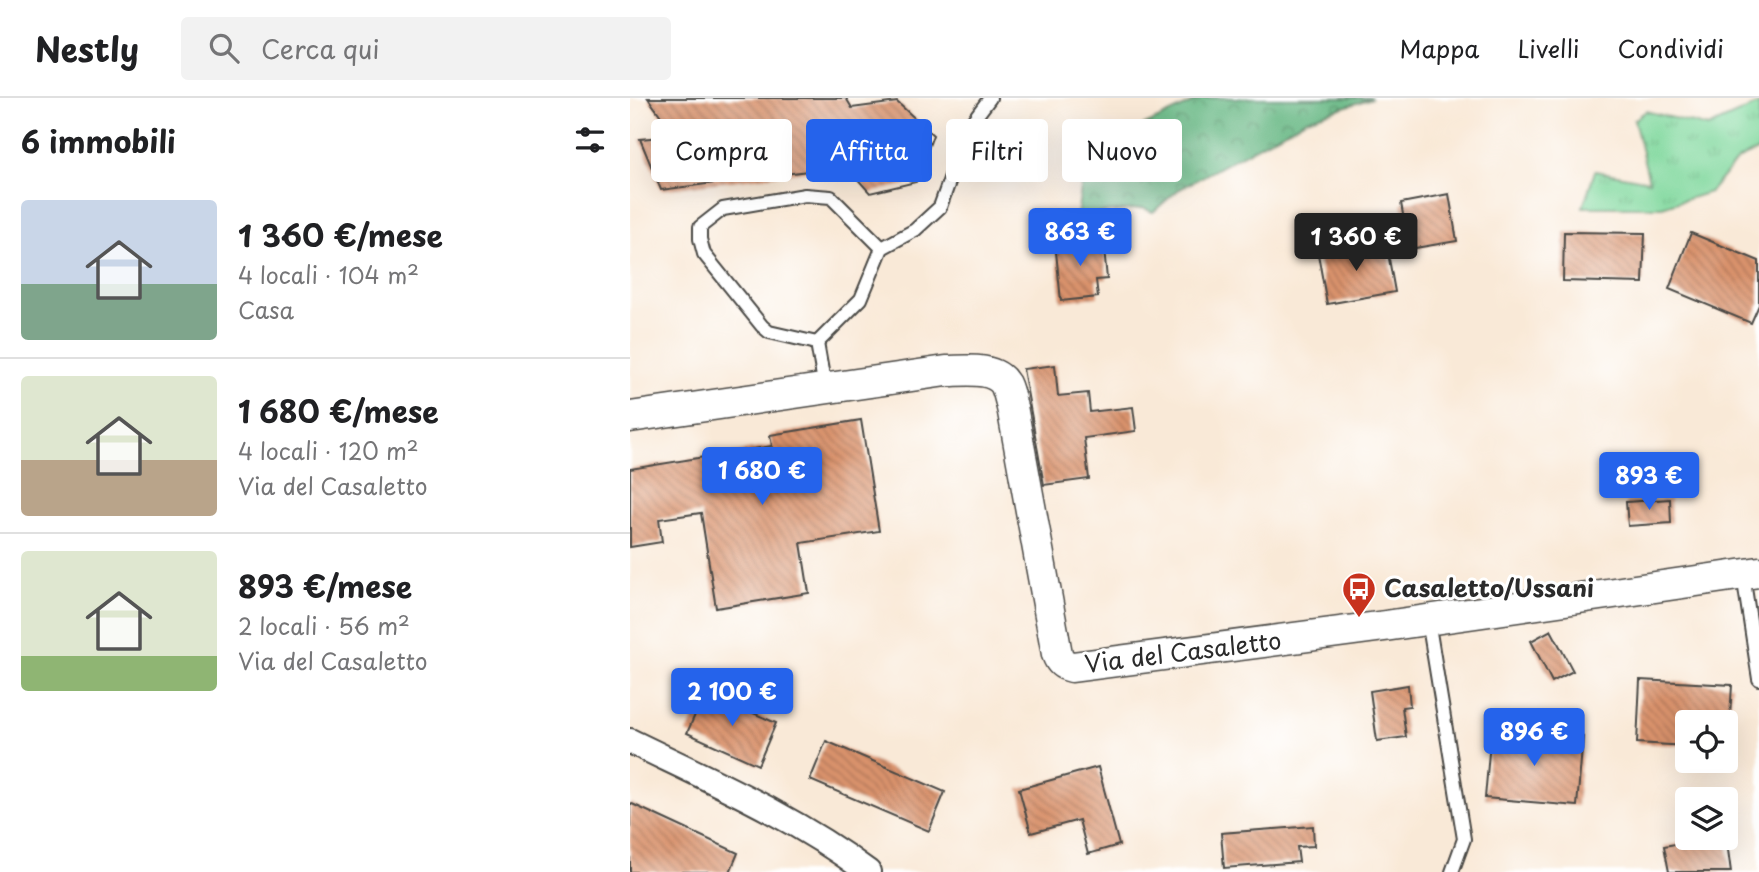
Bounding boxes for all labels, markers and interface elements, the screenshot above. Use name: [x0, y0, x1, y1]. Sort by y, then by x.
search box: [181, 17, 671, 80]
text: Nestly: [35, 23, 139, 73]
icon: search: [205, 29, 243, 67]
text: Cerca qui: [261, 29, 380, 68]
text: Mappa: [1400, 30, 1479, 66]
text: Livelli: [1517, 30, 1580, 66]
text: Condividi: [1618, 30, 1724, 66]
text: 6 immobili: [21, 118, 176, 163]
chip: Compra: [651, 119, 792, 182]
chip: Affitta: [806, 119, 932, 182]
chip: Filtri: [946, 119, 1048, 182]
chip: Nuovo: [1062, 119, 1182, 182]
icon: filters: [571, 121, 609, 159]
pin: 863 €: [1031, 208, 1129, 268]
text: 1 360 €/mese: [238, 212, 443, 257]
text: 863 €: [1044, 213, 1116, 248]
pin: 1 360 €: [1291, 214, 1421, 273]
text: 1 360 €: [1310, 218, 1402, 253]
icon: home: [77, 228, 161, 312]
text: 4 locali · 104 m²: [238, 257, 419, 292]
text: Casa: [238, 292, 294, 327]
text: 1 680 €/mese: [238, 388, 439, 433]
icon: home: [77, 404, 161, 488]
text: 4 locali · 120 m²: [238, 433, 419, 468]
pin: 1 680 €: [697, 448, 827, 507]
text: 1 680 €: [718, 452, 806, 487]
pin: 893 €: [1600, 452, 1698, 512]
text: 893 €: [1615, 457, 1683, 492]
text: Via del Casaletto: [238, 468, 428, 503]
text: 893 €/mese: [238, 563, 412, 608]
place label: Casaletto/Ussani: [1384, 569, 1594, 605]
bus stop icon: Casaletto/Ussani: [1340, 570, 1378, 619]
icon: home: [77, 579, 161, 663]
text: 2 locali · 56 m²: [238, 608, 410, 643]
street label: Via del Casaletto: [1082, 621, 1283, 681]
text: Via del Casaletto: [238, 643, 428, 678]
pin: 2 100 €: [667, 668, 797, 728]
text: 2 100 €: [687, 673, 777, 708]
pin: 896 €: [1485, 708, 1583, 768]
map controls: [1675, 710, 1738, 850]
button: locate: [1675, 710, 1738, 773]
text: 896 €: [1500, 713, 1568, 748]
button: layers: [1675, 787, 1738, 850]

